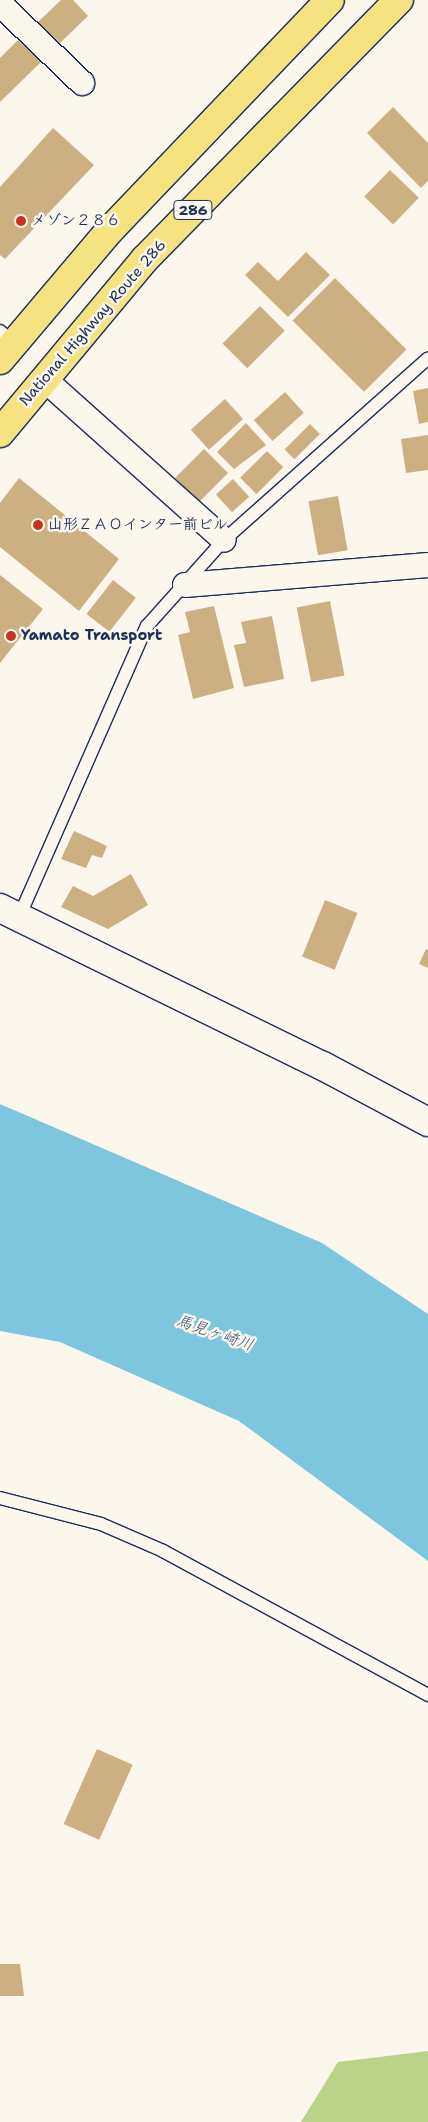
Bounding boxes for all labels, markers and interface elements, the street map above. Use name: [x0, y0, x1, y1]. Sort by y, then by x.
road number: 286: [173, 198, 213, 222]
place label: メゾン２８６: [31, 212, 121, 230]
marker: メゾン２８６: [15, 215, 27, 227]
street label: National Highway Route 286: [16, 236, 170, 410]
place label: 山形ＺＡＯインター前ビル: [48, 516, 228, 534]
marker: 山形ＺＡＯインター前ビル: [32, 519, 44, 531]
place label: Yamato Transport: [21, 627, 162, 645]
marker: Yamato Transport: [5, 630, 17, 642]
water label: 馬見ヶ崎川: [174, 1311, 256, 1355]

